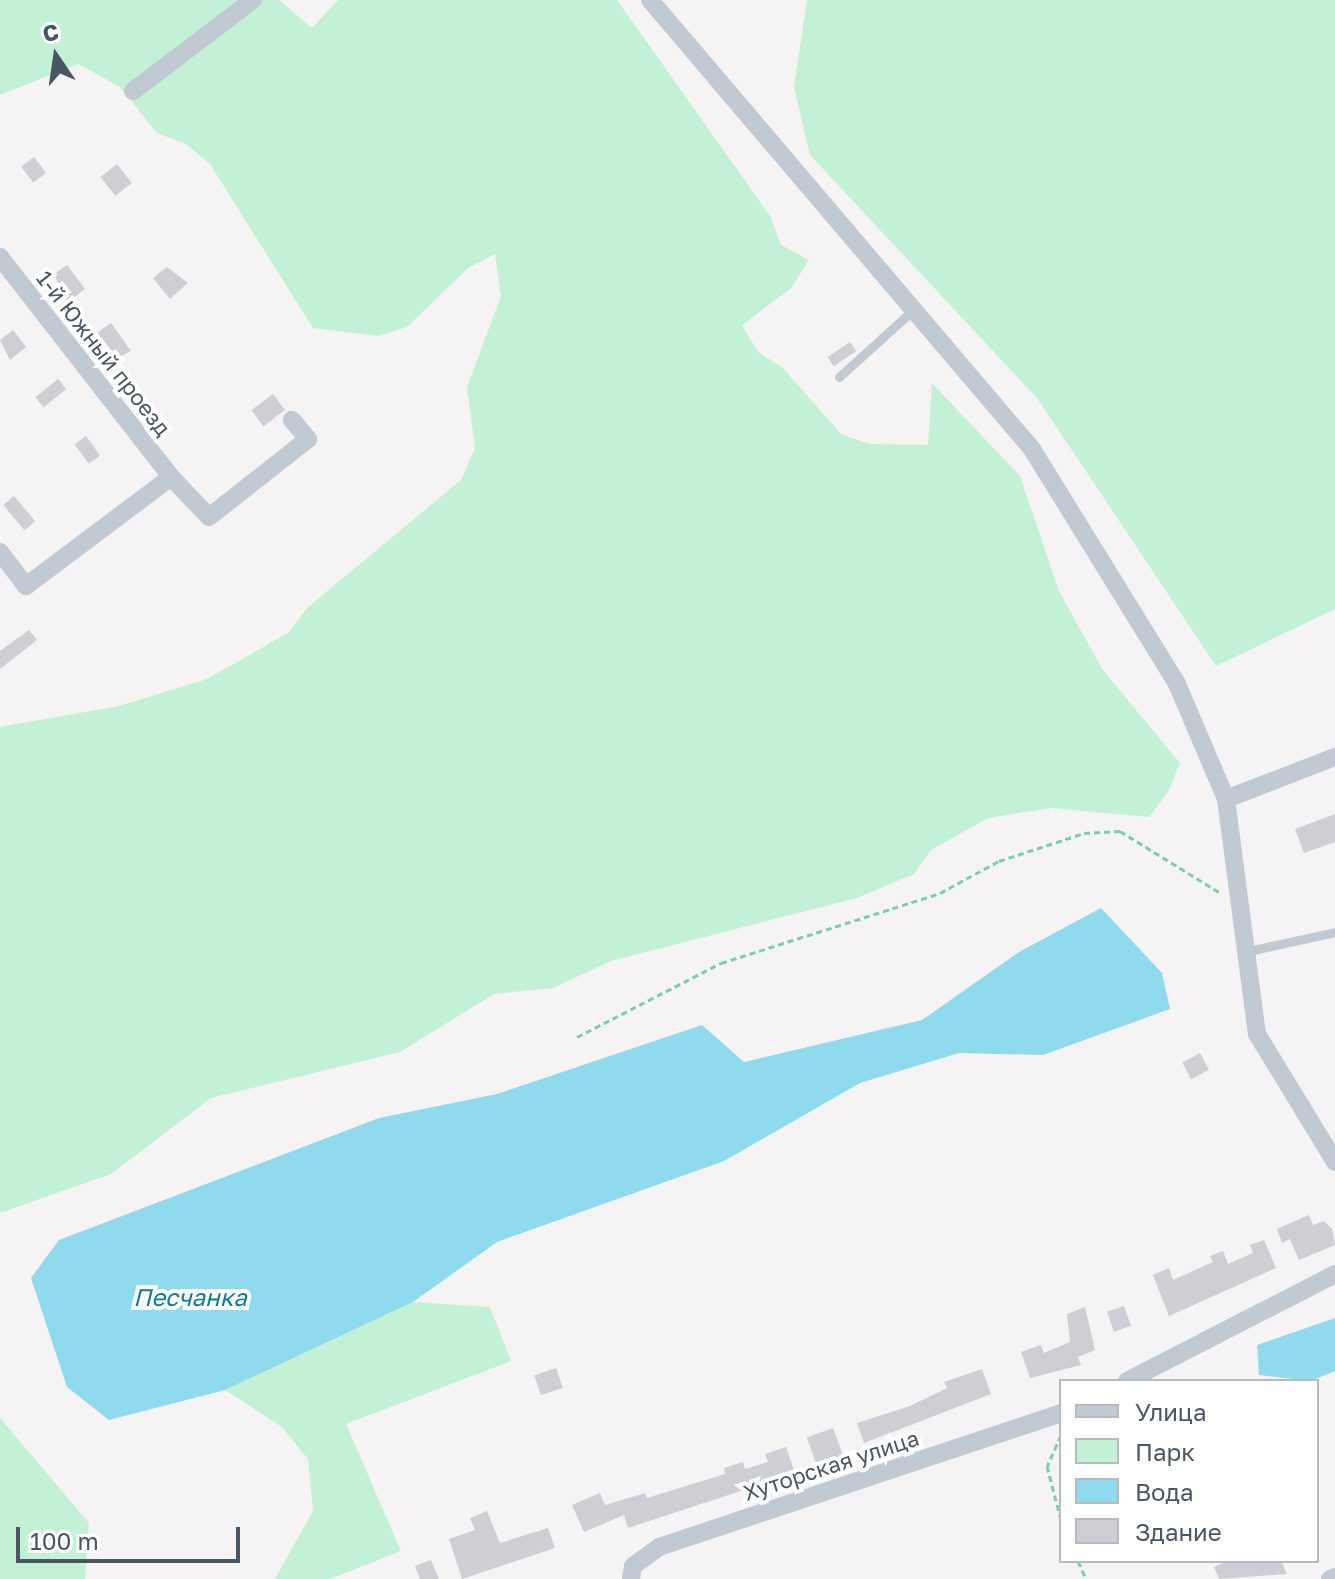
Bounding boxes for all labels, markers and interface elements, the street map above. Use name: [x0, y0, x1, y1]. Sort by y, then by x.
north arrow: [16, 16, 96, 96]
text: С: [40, 17, 61, 47]
street label: 1-й Южный проезд: [31, 265, 177, 441]
water label: Песчанка: [133, 1283, 247, 1311]
legend: [1059, 1379, 1319, 1563]
text: Улица: [1135, 1397, 1207, 1426]
street label: Хуторская улица: [740, 1424, 922, 1506]
text: Парк: [1135, 1437, 1195, 1466]
text: Вода: [1135, 1477, 1194, 1506]
scale bar: [20, 1511, 244, 1561]
text: Здание: [1135, 1517, 1222, 1546]
text: 100 m: [30, 1526, 99, 1555]

